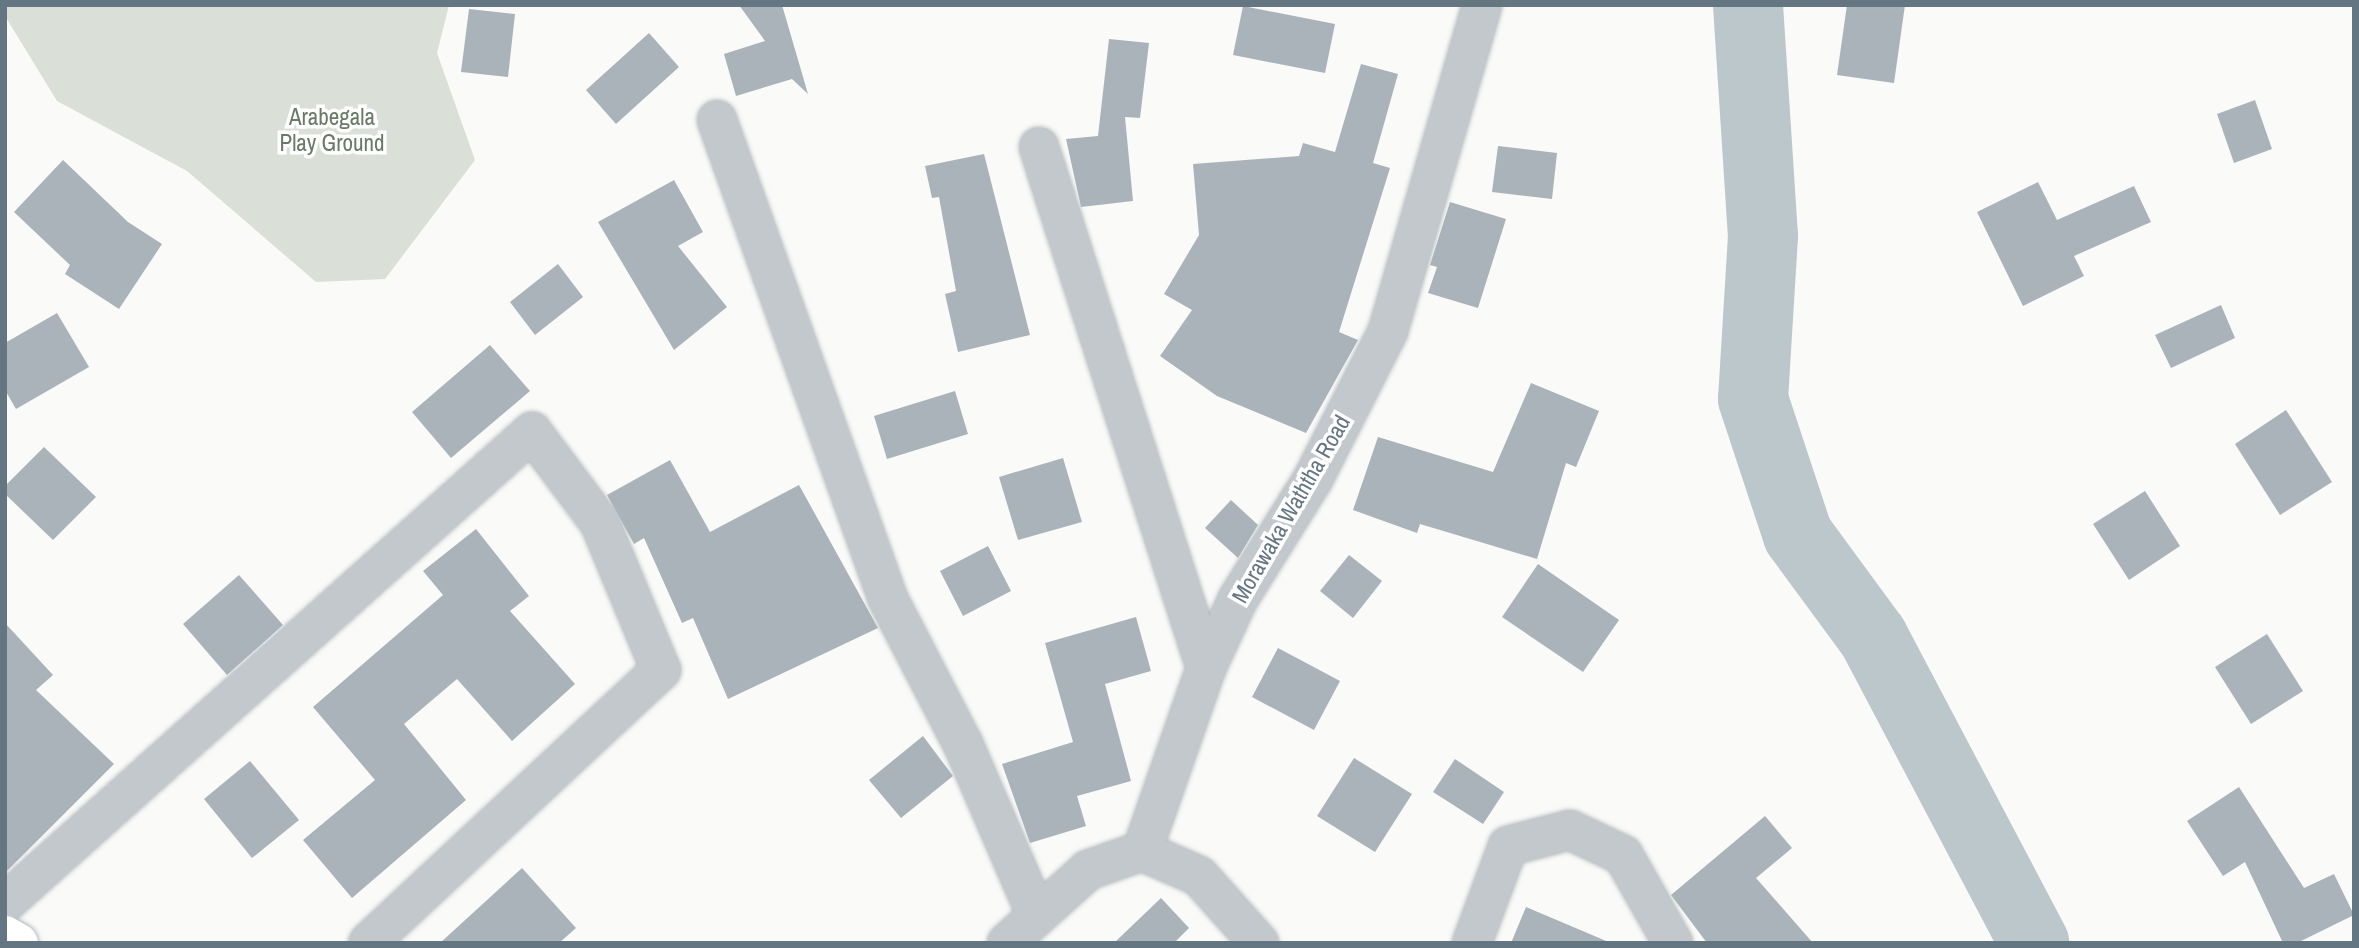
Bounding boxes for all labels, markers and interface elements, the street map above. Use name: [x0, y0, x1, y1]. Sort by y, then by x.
park label: Arabegala Play Ground: [280, 103, 384, 157]
street label: Morawaka Waththa Road: [1226, 410, 1356, 608]

